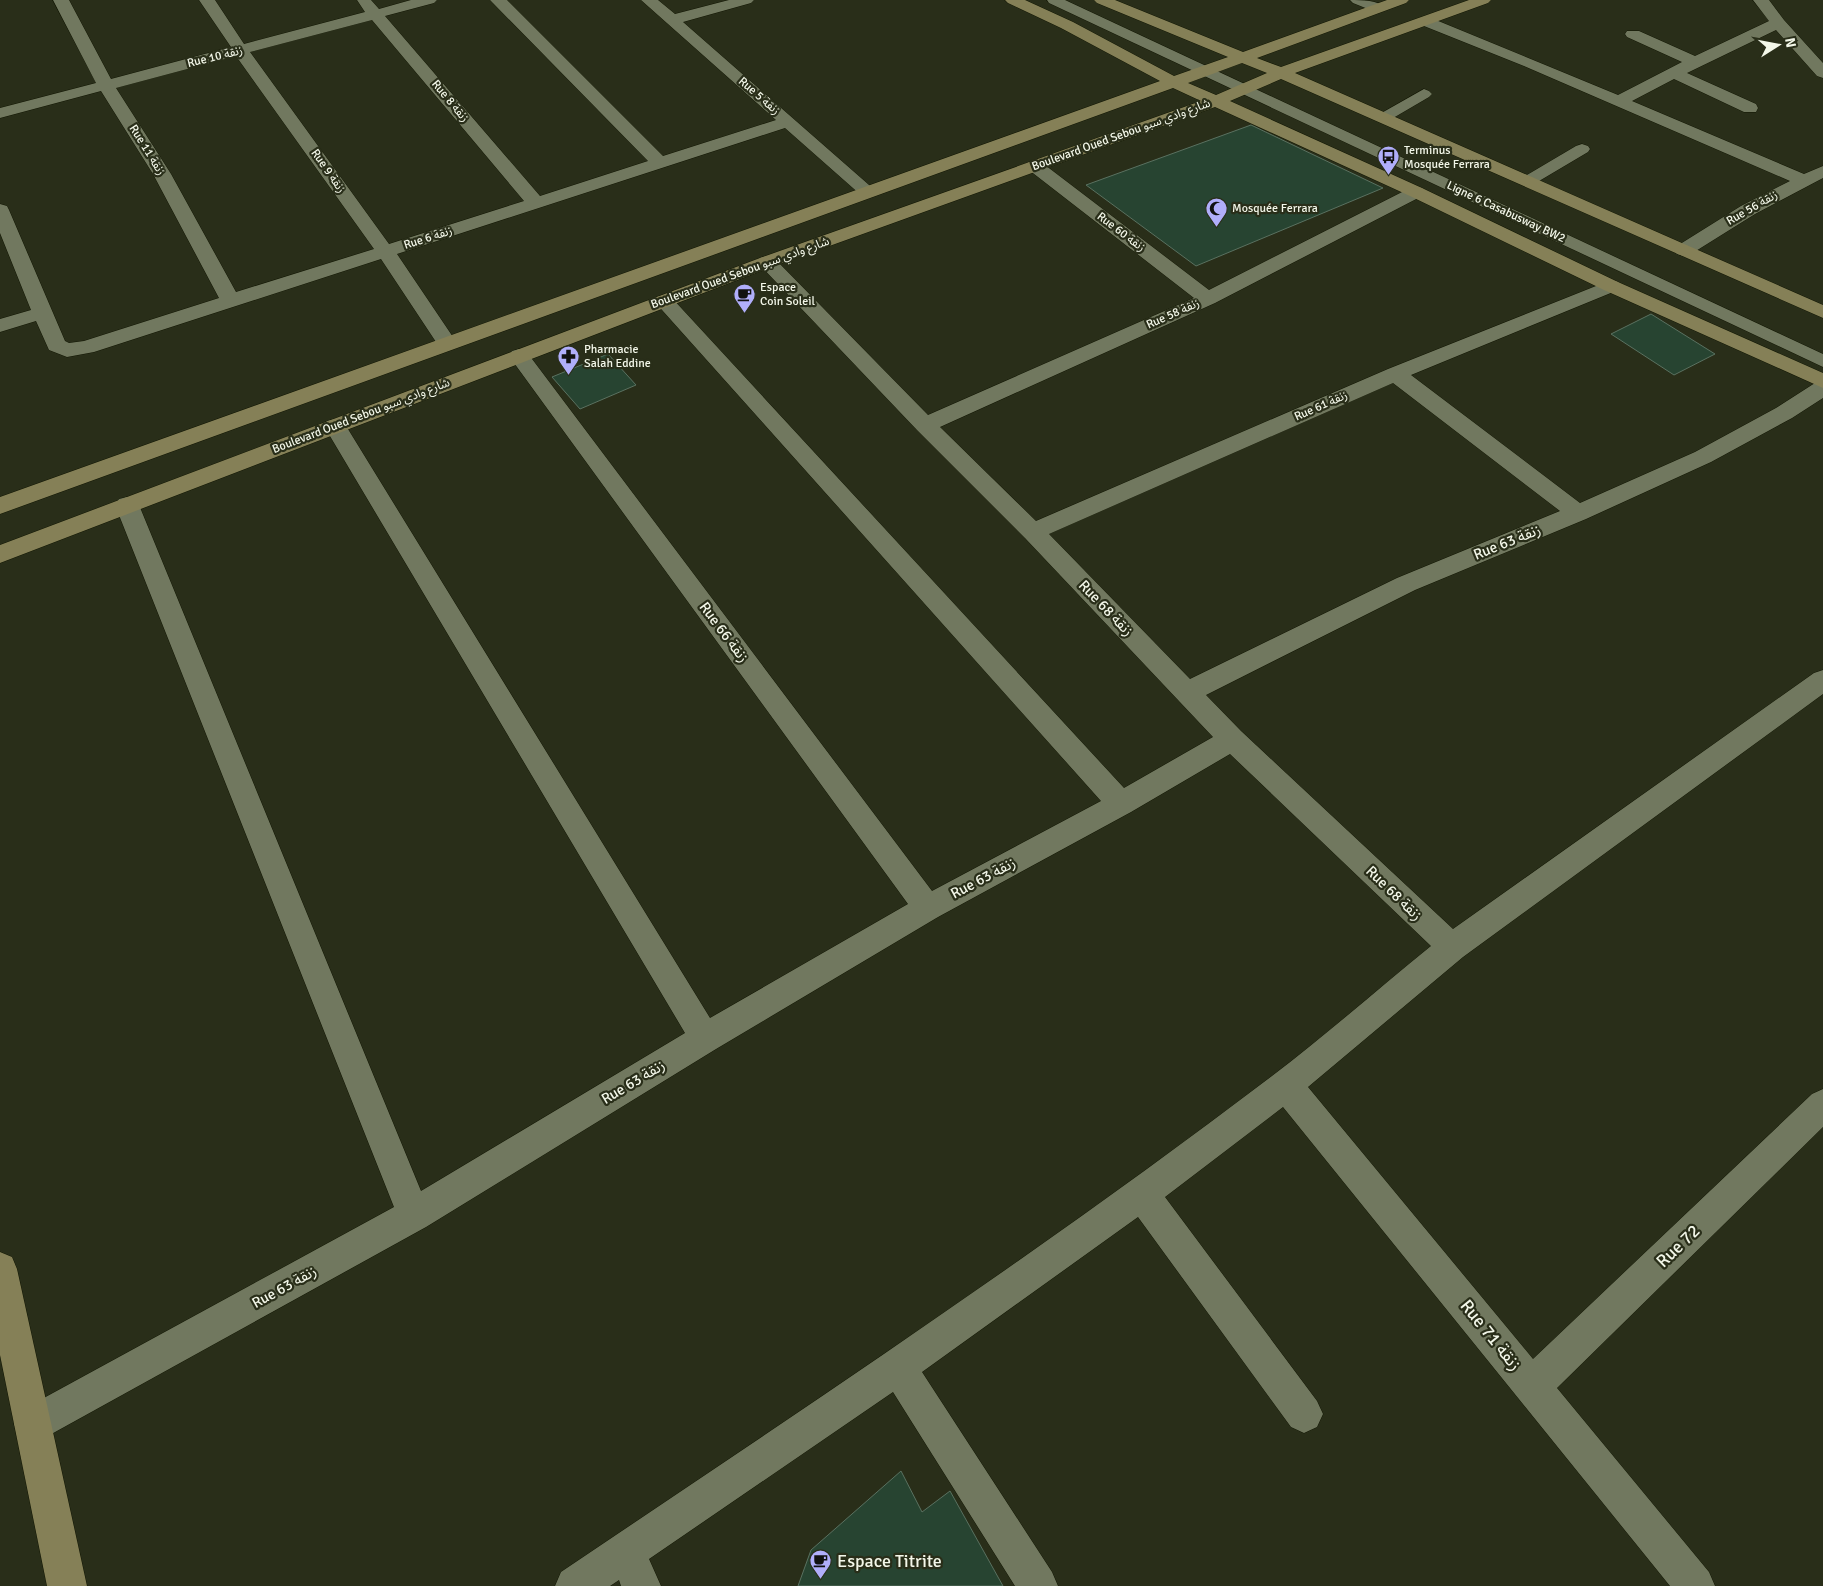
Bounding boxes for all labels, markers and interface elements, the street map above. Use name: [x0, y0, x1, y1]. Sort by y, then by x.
north arrow: [1753, 20, 1803, 70]
text: N: [1781, 36, 1800, 49]
street label: Rue 10 زنقة: [186, 43, 244, 71]
street label: Rue 5 زنقة: [735, 74, 783, 118]
street label: Rue 8 زنقة: [428, 77, 472, 125]
street label: Boulevard Oued Sebou شارع وادي سبو: [1030, 96, 1213, 176]
street label: Rue 11 زنقة: [126, 122, 168, 178]
place label: Terminus Mosquée Ferrara: [1404, 143, 1490, 172]
bus stop icon: Terminus Mosquée Ferrara: [1376, 145, 1400, 176]
street label: Rue 9 زنقة: [307, 146, 349, 196]
street label: Ligne 6 Casabusway BW2: [1444, 178, 1568, 246]
street label: Rue 56 زنقة: [1724, 187, 1780, 229]
mosque icon: Mosquée Ferrara: [1204, 196, 1228, 227]
place label: Mosquée Ferrara: [1232, 201, 1318, 216]
street label: Rue 60 زنقة: [1094, 209, 1148, 255]
street label: Rue 6 زنقة: [402, 223, 454, 253]
street label: Boulevard Oued Sebou شارع وادي سبو: [649, 234, 832, 314]
place label: Espace Coin Soleil: [760, 280, 815, 309]
cafe icon: Espace Coin Soleil: [732, 282, 756, 313]
street label: Rue 58 زنقة: [1144, 296, 1202, 332]
place label: Pharmacie Salah Eddine: [584, 342, 651, 371]
pharmacy icon: Pharmacie Salah Eddine: [556, 344, 580, 375]
street label: Boulevard Oued Sebou شارع وادي سبو: [270, 375, 453, 459]
street label: Rue 61 زنقة: [1292, 388, 1350, 424]
street label: Rue 63 زنقة: [1471, 520, 1543, 564]
street label: Rue 68 زنقة: [1075, 576, 1137, 640]
street label: Rue 66 زنقة: [695, 598, 753, 666]
street label: Rue 63 زنقة: [947, 853, 1019, 903]
street label: Rue 68 زنقة: [1362, 862, 1426, 924]
street label: Rue 63 زنقة: [598, 1056, 668, 1108]
street label: Rue 72: [1651, 1220, 1705, 1272]
street label: Rue 63 زنقة: [249, 1262, 319, 1312]
street label: Rue 71 زنقة: [1456, 1295, 1526, 1375]
cafe icon: Espace Titrite: [809, 1549, 833, 1580]
place label: Espace Titrite: [837, 1550, 942, 1572]

